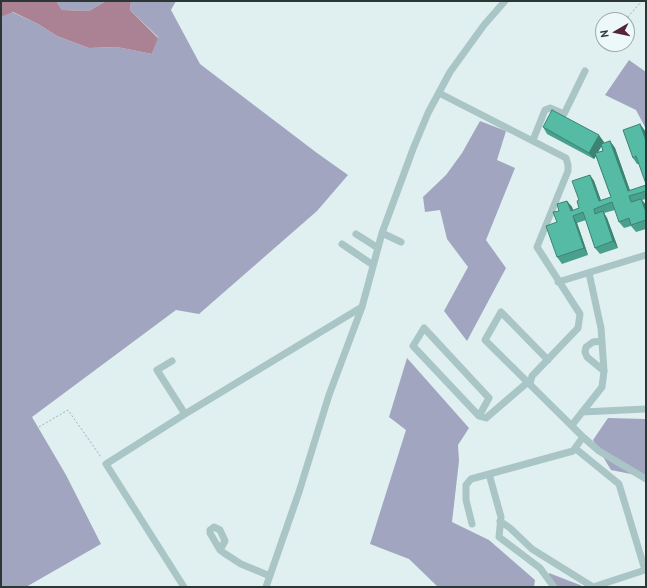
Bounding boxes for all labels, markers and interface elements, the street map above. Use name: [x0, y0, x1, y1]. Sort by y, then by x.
north arrow: [595, 12, 635, 52]
text: N: [597, 29, 612, 38]

